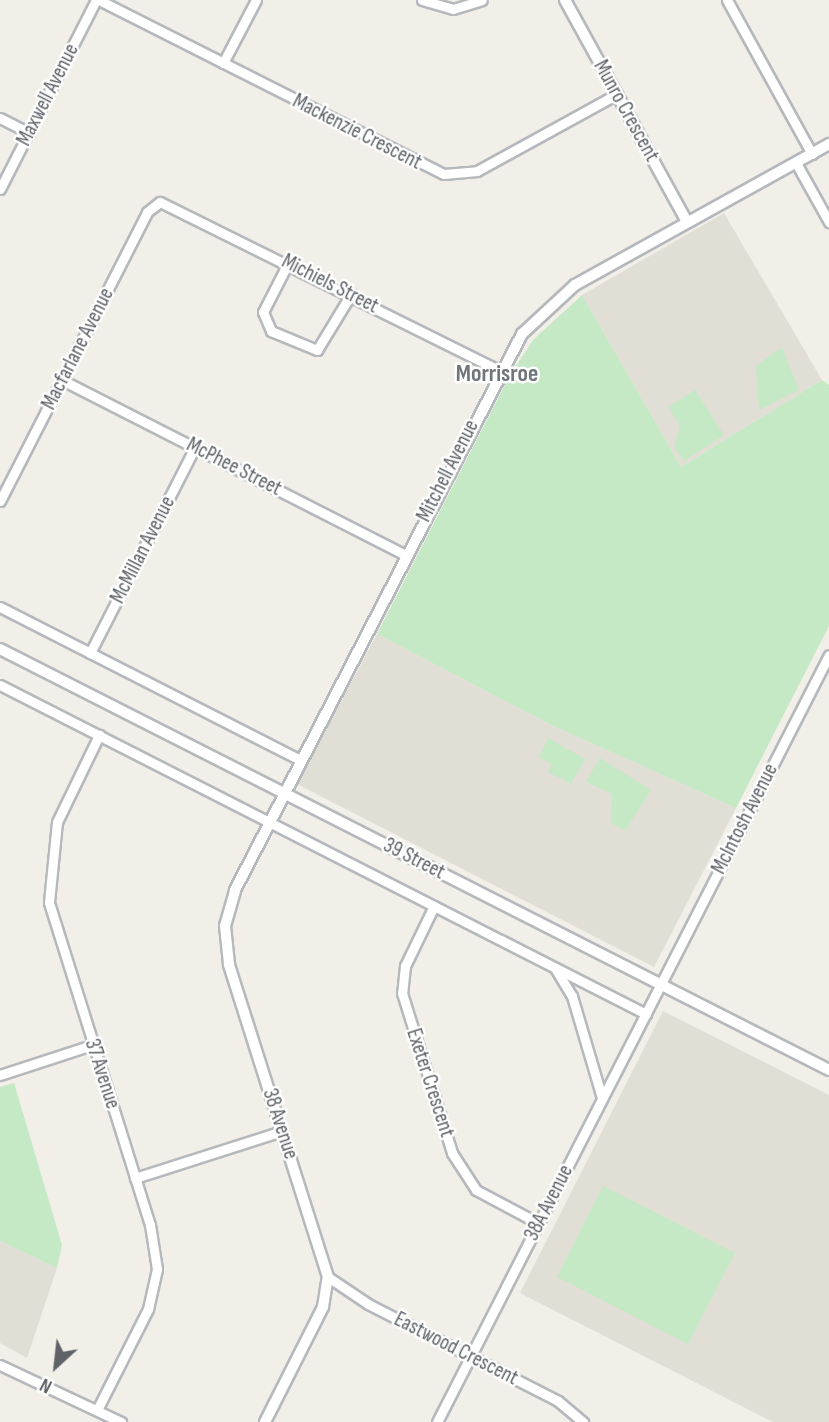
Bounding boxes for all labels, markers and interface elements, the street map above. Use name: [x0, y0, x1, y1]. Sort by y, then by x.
street label: Maxwell Avenue: [12, 40, 84, 150]
street label: Munro Crescent: [588, 56, 664, 166]
street label: Mackenzie Crescent: [288, 89, 426, 175]
street label: Michiels Street: [277, 249, 383, 319]
street label: Macfarlane Avenue: [37, 284, 119, 414]
district label: Morrisroe: [456, 360, 538, 388]
street label: Mitchell Avenue: [412, 416, 484, 526]
street label: McPhee Street: [182, 432, 286, 502]
street label: McMillan Avenue: [105, 492, 181, 608]
street label: McIntosh Avenue: [706, 760, 784, 878]
street label: 39 Street: [379, 833, 449, 885]
street label: Exeter Crescent: [401, 1026, 459, 1140]
street label: 37 Avenue: [79, 1036, 125, 1112]
street label: 38 Avenue: [257, 1086, 303, 1162]
street label: 38A Avenue: [519, 1161, 579, 1245]
street label: Eastwood Crescent: [390, 1307, 522, 1391]
north arrow: [21, 1331, 91, 1401]
text: N: [36, 1373, 56, 1398]

